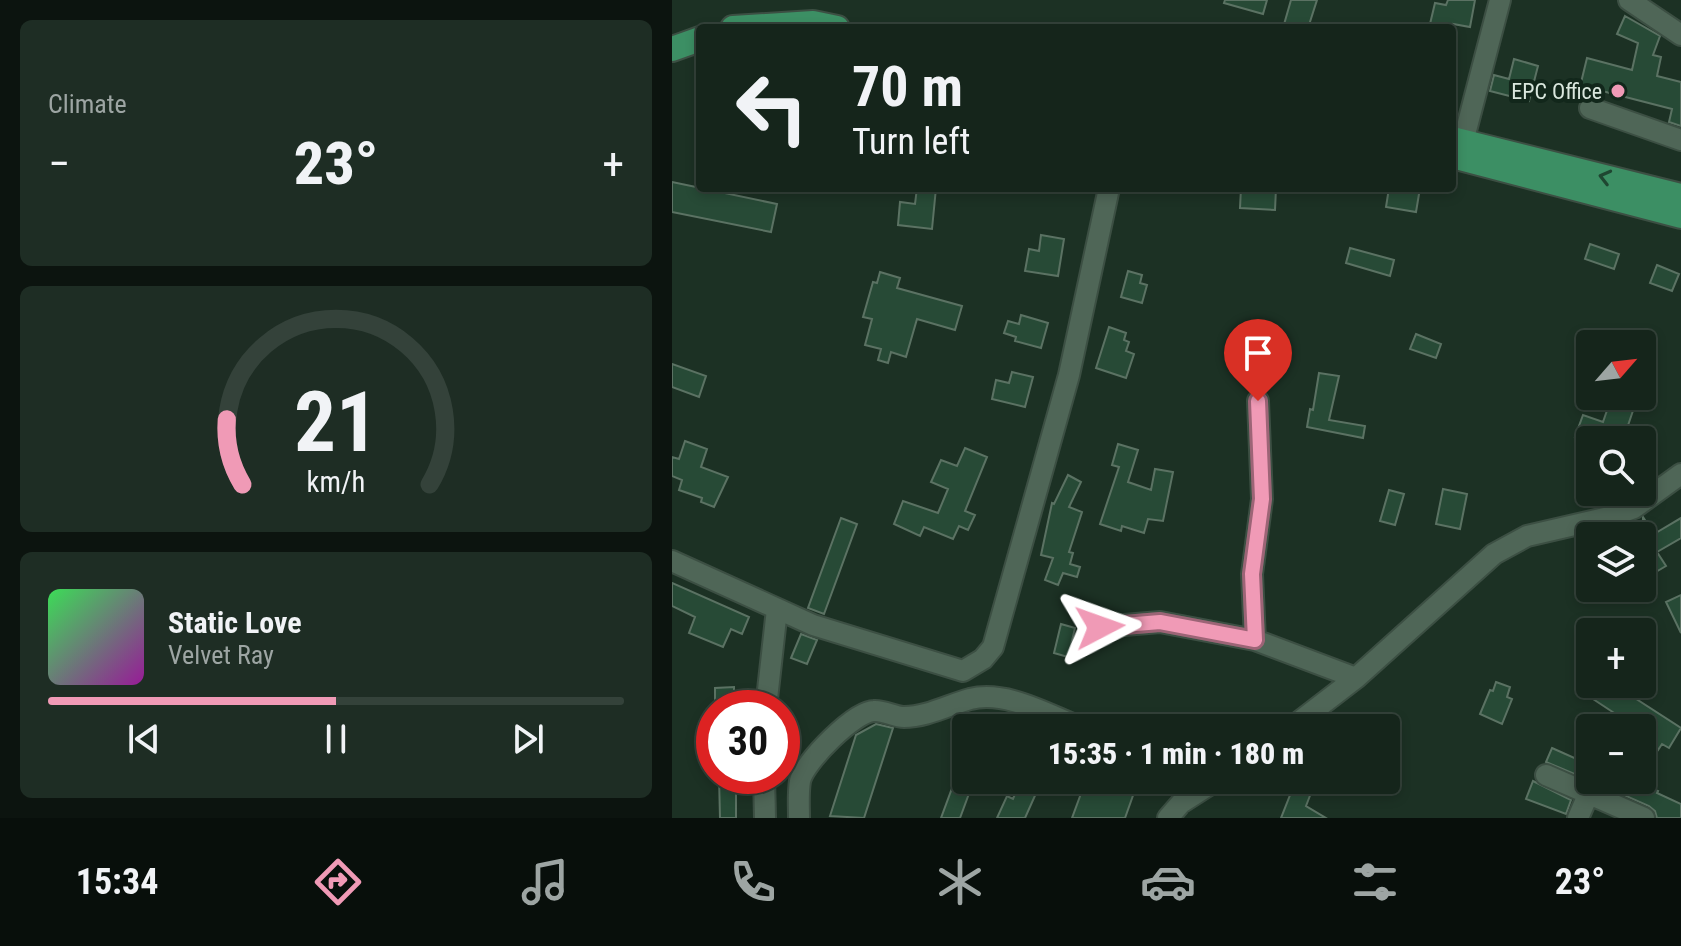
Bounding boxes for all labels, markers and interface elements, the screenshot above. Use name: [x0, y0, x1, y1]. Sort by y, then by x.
text: 70 m: [852, 54, 963, 120]
icon: left: [720, 56, 824, 160]
place label: EPC Office: [1511, 79, 1602, 104]
marker: EPC Office: [1609, 82, 1627, 100]
text: Climate: [48, 89, 127, 119]
text: Turn left: [852, 121, 970, 163]
text: 23°: [294, 128, 378, 199]
text: −: [48, 138, 70, 190]
text: +: [602, 138, 624, 190]
one-way arrow: [1599, 169, 1613, 186]
pin: [1224, 319, 1292, 401]
north arrow: [1576, 330, 1656, 410]
map controls: [1576, 330, 1656, 794]
icon: arrive: [1236, 331, 1280, 375]
text: 21: [294, 374, 378, 471]
button: search: [1576, 426, 1656, 506]
text: km/h: [307, 465, 365, 499]
button: layers: [1576, 522, 1656, 602]
position arrow: [1058, 585, 1142, 669]
text: Static Love: [168, 605, 302, 640]
button: +: [1576, 618, 1656, 698]
text: Velvet Ray: [168, 640, 274, 670]
speed limit sign: 30: [696, 690, 800, 794]
button: −: [1576, 714, 1656, 794]
icon: previous: [122, 717, 166, 761]
icon: pause: [314, 717, 358, 761]
icon: next: [506, 717, 550, 761]
text: 15:35 · 1 min · 180 m: [1048, 736, 1304, 771]
icon: directions: [310, 854, 366, 910]
icon: music: [517, 854, 573, 910]
icon: phone: [725, 854, 781, 910]
icon: climate: [932, 854, 988, 910]
icon: car: [1140, 854, 1196, 910]
icon: filters: [1347, 854, 1403, 910]
text: 15:34: [76, 861, 158, 903]
text: 23°: [1555, 861, 1605, 903]

